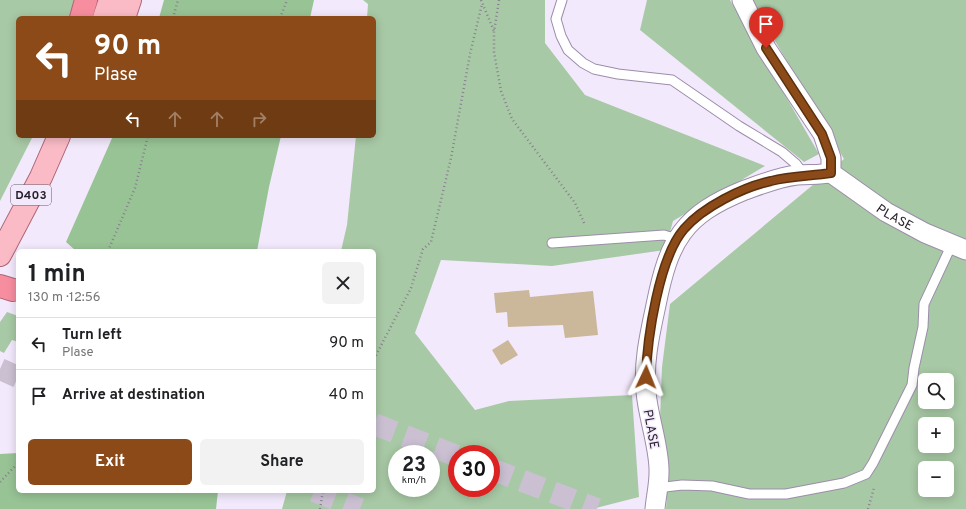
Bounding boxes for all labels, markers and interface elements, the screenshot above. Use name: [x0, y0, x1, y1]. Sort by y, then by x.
pin: [749, 7.0, 783, 48]
icon: arrive: [755, 13, 777, 35]
text: 90 m: [94, 29, 161, 65]
icon: left: [28, 32, 80, 84]
text: Plase: [94, 64, 137, 87]
icon: left: [122, 108, 144, 130]
icon: ahead: [164, 108, 186, 130]
icon: ahead: [206, 108, 228, 130]
icon: right: [248, 108, 270, 130]
road number: D403: [11, 185, 51, 205]
street label: PLASE: [872, 202, 916, 235]
text: 1 min: [28, 260, 86, 290]
button: close: [322, 262, 364, 304]
text: 130 m · 12:56: [28, 290, 101, 306]
text: Turn left: [62, 326, 122, 345]
icon: left: [28, 333, 50, 355]
text: 90 m: [329, 334, 364, 353]
text: Plase: [62, 345, 93, 361]
position arrow: [625, 356, 667, 398]
map controls: [918, 373, 954, 497]
button: search: [918, 373, 954, 409]
icon: arrive: [28, 385, 50, 407]
text: Arrive at destination: [62, 386, 205, 405]
text: 40 m: [329, 386, 364, 405]
street label: PLASE: [639, 408, 661, 450]
button: +: [918, 417, 954, 453]
button: Exit: [28, 439, 192, 485]
button: Share: [200, 439, 364, 485]
speed limit sign: 30: [448, 445, 500, 497]
text: 23: [402, 453, 426, 479]
button: −: [918, 461, 954, 497]
text: km/h: [402, 474, 426, 487]

